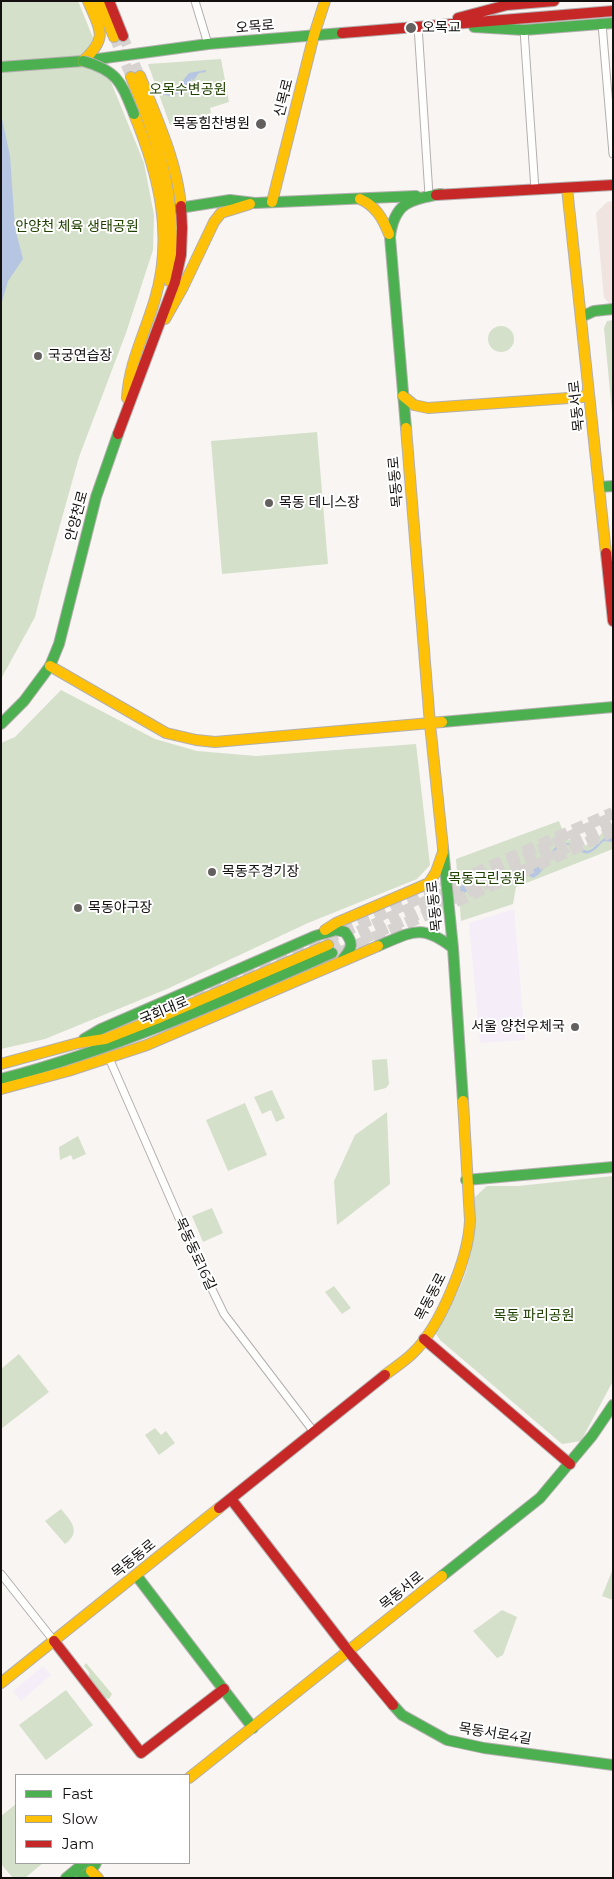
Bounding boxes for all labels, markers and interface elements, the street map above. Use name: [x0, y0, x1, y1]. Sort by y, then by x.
street label: 오목로: [235, 17, 275, 37]
place label: 오목교: [422, 20, 461, 36]
marker: 오목교: [404, 21, 418, 35]
street label: 신목로: [271, 77, 297, 119]
park label: 오목수변공원: [149, 82, 227, 98]
place label: 목동힘찬병원: [173, 116, 250, 132]
marker: 목동힘찬병원: [254, 117, 268, 131]
park label: 안양천 체육 생태공원: [15, 219, 139, 235]
place label: 국궁연습장: [48, 348, 112, 364]
marker: 국궁연습장: [32, 350, 44, 362]
street label: 목동서로: [566, 380, 588, 432]
street label: 목동동로: [385, 456, 407, 508]
street label: 안양천로: [62, 489, 92, 543]
place label: 목동 테니스장: [279, 495, 360, 511]
marker: 목동 테니스장: [263, 497, 275, 509]
place label: 목동주경기장: [222, 864, 299, 880]
marker: 목동주경기장: [206, 866, 218, 878]
park label: 목동근린공원: [448, 871, 526, 887]
street label: 목동동로: [424, 880, 446, 932]
place label: 목동야구장: [88, 900, 152, 916]
marker: 목동야구장: [72, 902, 84, 914]
street label: 국회대로: [137, 993, 191, 1029]
place label: 서울 양천우체국: [471, 1019, 565, 1035]
marker: 서울 양천우체국: [569, 1021, 581, 1033]
street label: 목동동로16길: [171, 1215, 219, 1293]
street label: 목동동로: [412, 1270, 450, 1324]
park label: 목동 파리공원: [494, 1308, 574, 1324]
street label: 목동동로: [109, 1536, 159, 1582]
street label: 목동서로: [377, 1568, 427, 1614]
street label: 목동서로4길: [457, 1720, 533, 1748]
legend: [15, 1774, 190, 1864]
text: Fast: [62, 1784, 93, 1803]
text: Slow: [62, 1809, 98, 1828]
text: Jam: [62, 1834, 94, 1853]

